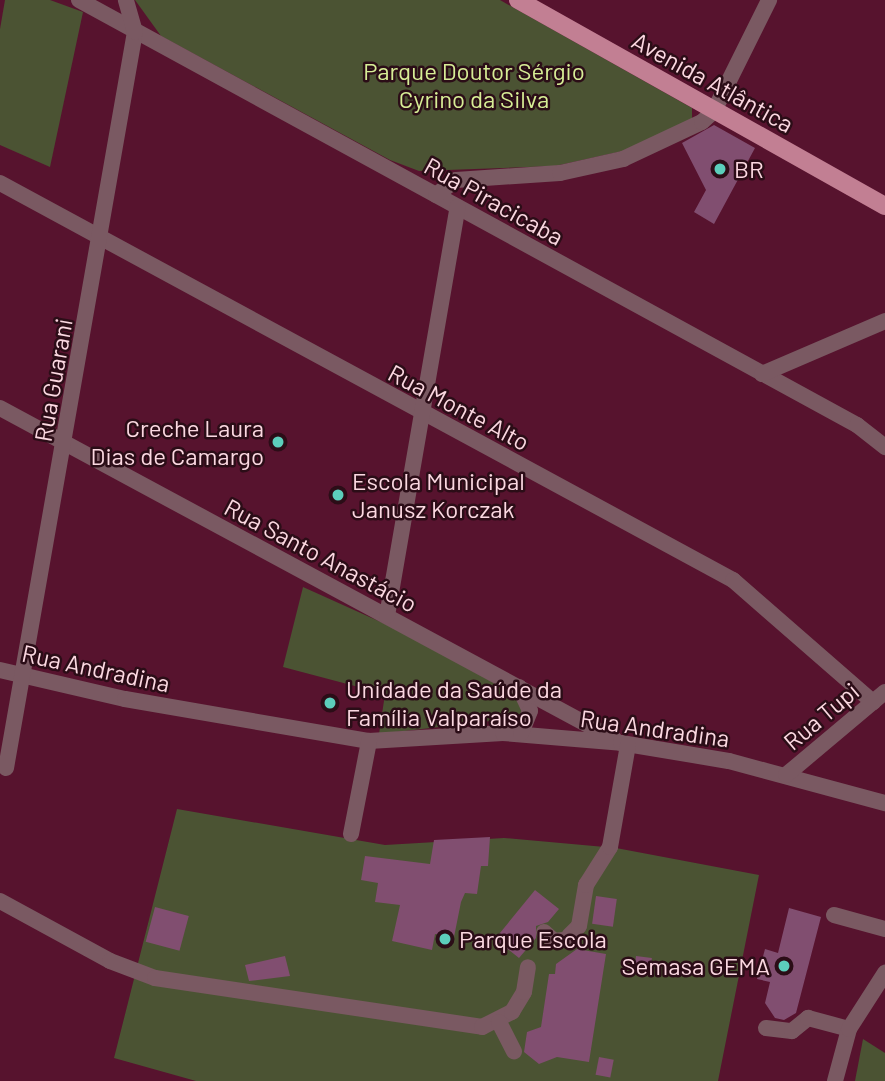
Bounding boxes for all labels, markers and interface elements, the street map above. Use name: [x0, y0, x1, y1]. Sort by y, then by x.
street label: Avenida Atlântica: [627, 26, 799, 138]
park label: Parque Doutor Sérgio Cyrino da Silva: [363, 57, 585, 113]
street label: Rua Piracicaba: [419, 151, 569, 251]
place label: BR: [734, 155, 764, 183]
marker: BR: [712, 161, 728, 177]
street label: Rua Guarani: [28, 316, 78, 444]
street label: Rua Monte Alto: [384, 358, 534, 456]
place label: Creche Laura Dias de Camargo: [91, 414, 264, 470]
marker: Creche Laura Dias de Camargo: [270, 434, 286, 450]
place label: Escola Municipal Janusz Korczak: [352, 467, 525, 523]
marker: Escola Municipal Janusz Korczak: [330, 487, 346, 503]
street label: Rua Santo Anastácio: [220, 492, 422, 618]
street label: Rua Andradina: [19, 638, 173, 698]
place label: Unidade da Saúde da Família Valparaíso: [346, 675, 562, 731]
street label: Rua Tupi: [777, 676, 865, 756]
marker: Unidade da Saúde da Família Valparaíso: [320, 693, 340, 713]
street label: Rua Andradina: [579, 703, 731, 753]
place label: Parque Escola: [459, 925, 607, 953]
marker: Parque Escola: [437, 931, 453, 947]
place label: Semasa GEMA: [622, 952, 770, 980]
marker: Semasa GEMA: [776, 958, 792, 974]

